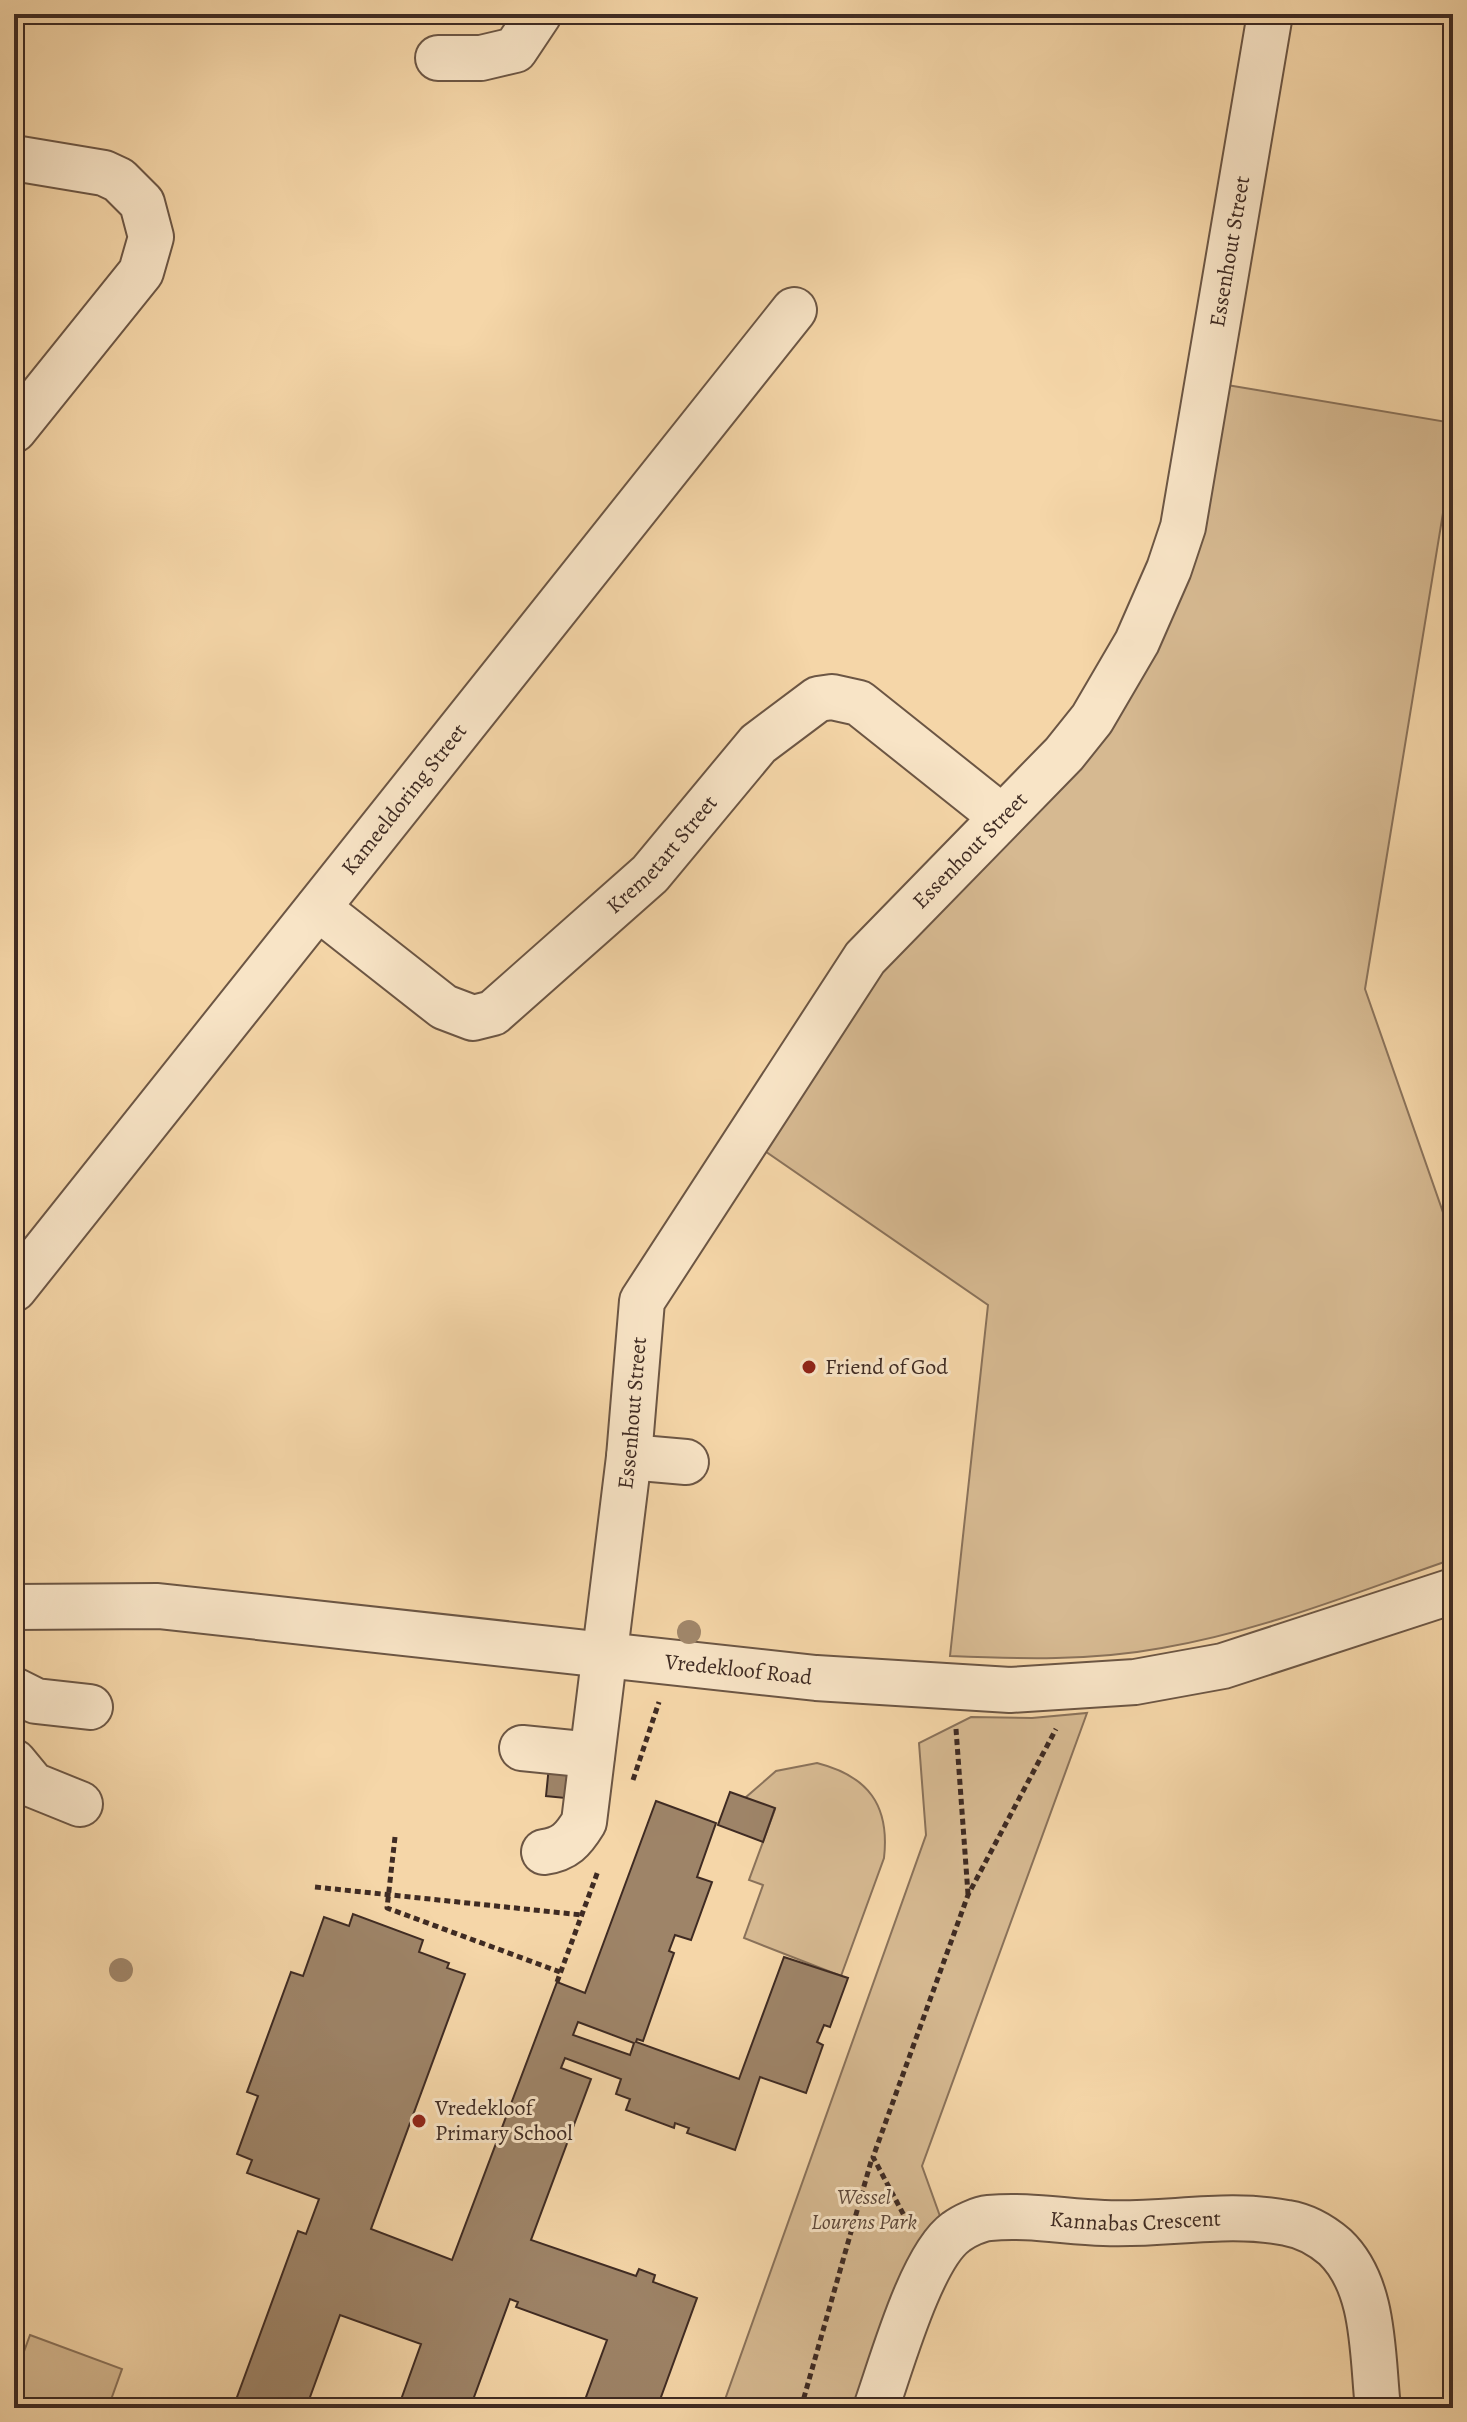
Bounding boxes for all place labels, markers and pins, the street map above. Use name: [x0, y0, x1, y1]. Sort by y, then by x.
place label: Friend of God: [825, 1352, 948, 1382]
marker: Friend of God: [800, 1358, 818, 1376]
place label: Vredekloof Primary School: [434, 2093, 573, 2148]
marker: Vredekloof Primary School: [410, 2112, 428, 2130]

